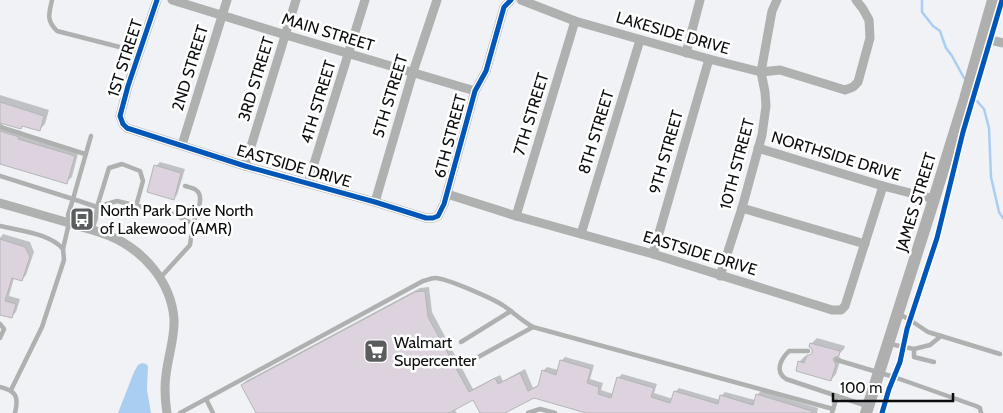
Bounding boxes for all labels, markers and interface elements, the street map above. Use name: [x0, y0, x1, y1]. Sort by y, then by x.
street label: LAKESIDE DRIVE: [614, 8, 732, 58]
street label: MAIN STREET: [280, 9, 377, 55]
street label: 1ST STREET: [104, 16, 147, 99]
street label: 2ND STREET: [168, 22, 212, 113]
street label: 3RD STREET: [234, 34, 278, 124]
street label: 5TH STREET: [368, 52, 412, 140]
street label: 4TH STREET: [296, 58, 340, 146]
street label: 7TH STREET: [509, 70, 553, 158]
street label: 8TH STREET: [574, 87, 618, 176]
street label: 6TH STREET: [430, 92, 470, 180]
street label: 9TH STREET: [645, 107, 687, 196]
street label: 10TH STREET: [716, 116, 758, 212]
street label: NORTHSIDE DRIVE: [769, 127, 903, 185]
street label: EASTSIDE DRIVE: [235, 141, 354, 191]
street label: JAMES STREET: [892, 150, 940, 255]
place label: North Park Drive North of Lakewood (AMR): [100, 201, 253, 238]
bus stop icon: North Park Drive North of Lakewood (AMR): [69, 206, 95, 232]
street label: EASTSIDE DRIVE: [641, 227, 759, 279]
place label: Walmart Supercenter: [394, 333, 477, 370]
supermarket icon: Walmart Supercenter: [363, 338, 389, 364]
scale bar: [833, 370, 953, 402]
text: 100 m: [840, 379, 882, 397]

